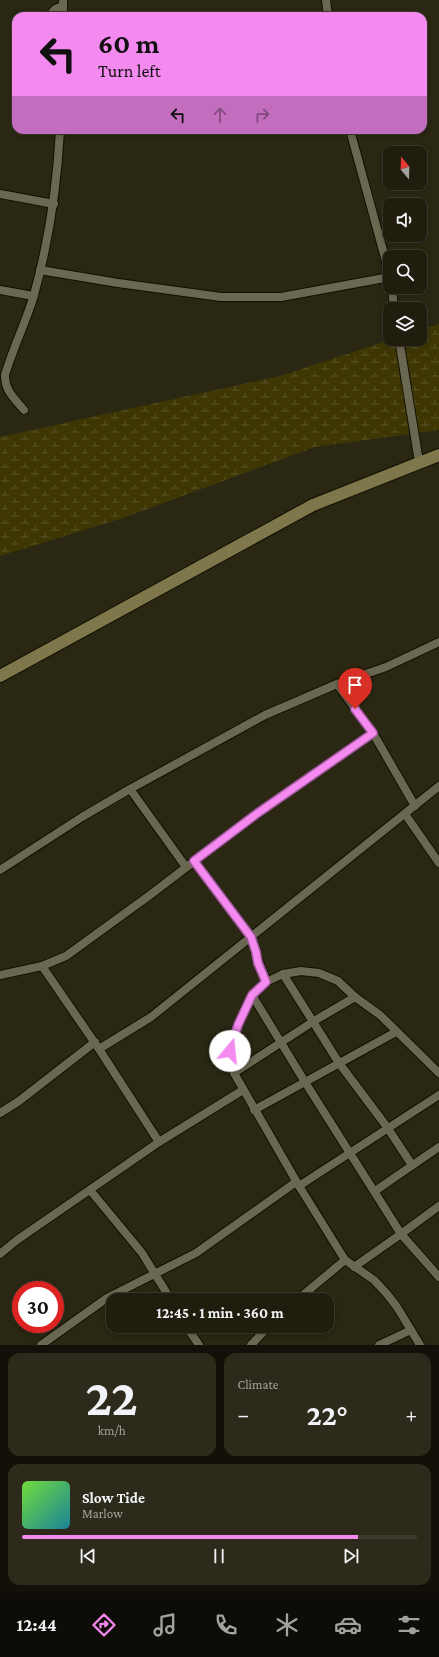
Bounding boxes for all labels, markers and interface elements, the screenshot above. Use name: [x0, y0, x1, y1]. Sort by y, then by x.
icon: left: [32, 28, 84, 80]
text: 60 m: [98, 28, 159, 59]
text: Turn left: [98, 61, 161, 81]
icon: left: [167, 104, 189, 126]
icon: ahead: [209, 104, 231, 126]
icon: right: [251, 104, 273, 126]
north arrow: [383, 146, 427, 190]
map controls: [383, 146, 427, 346]
button: sound: [383, 198, 427, 242]
button: search: [383, 250, 427, 294]
button: layers: [383, 302, 427, 346]
pin: [338, 668, 372, 709]
icon: arrive: [344, 674, 366, 696]
position arrow: [209, 1030, 251, 1072]
speed limit sign: 30: [12, 1281, 64, 1333]
text: 12:45 · 1 min · 360 m: [156, 1305, 284, 1321]
text: 22: [86, 1368, 138, 1426]
text: Climate: [238, 1377, 278, 1392]
text: 22°: [307, 1398, 348, 1431]
text: −: [238, 1402, 249, 1427]
text: +: [405, 1402, 417, 1427]
text: km/h: [98, 1423, 126, 1438]
text: Slow Tide: [82, 1490, 145, 1506]
text: Marlow: [82, 1506, 123, 1521]
icon: previous: [77, 1545, 99, 1567]
icon: pause: [208, 1545, 230, 1567]
icon: next: [340, 1545, 362, 1567]
icon: directions: [90, 1611, 118, 1639]
icon: music: [151, 1611, 179, 1639]
icon: phone: [212, 1611, 240, 1639]
icon: climate: [273, 1611, 301, 1639]
icon: car: [334, 1611, 362, 1639]
icon: filters: [395, 1611, 423, 1639]
text: 12:44: [16, 1615, 57, 1635]

